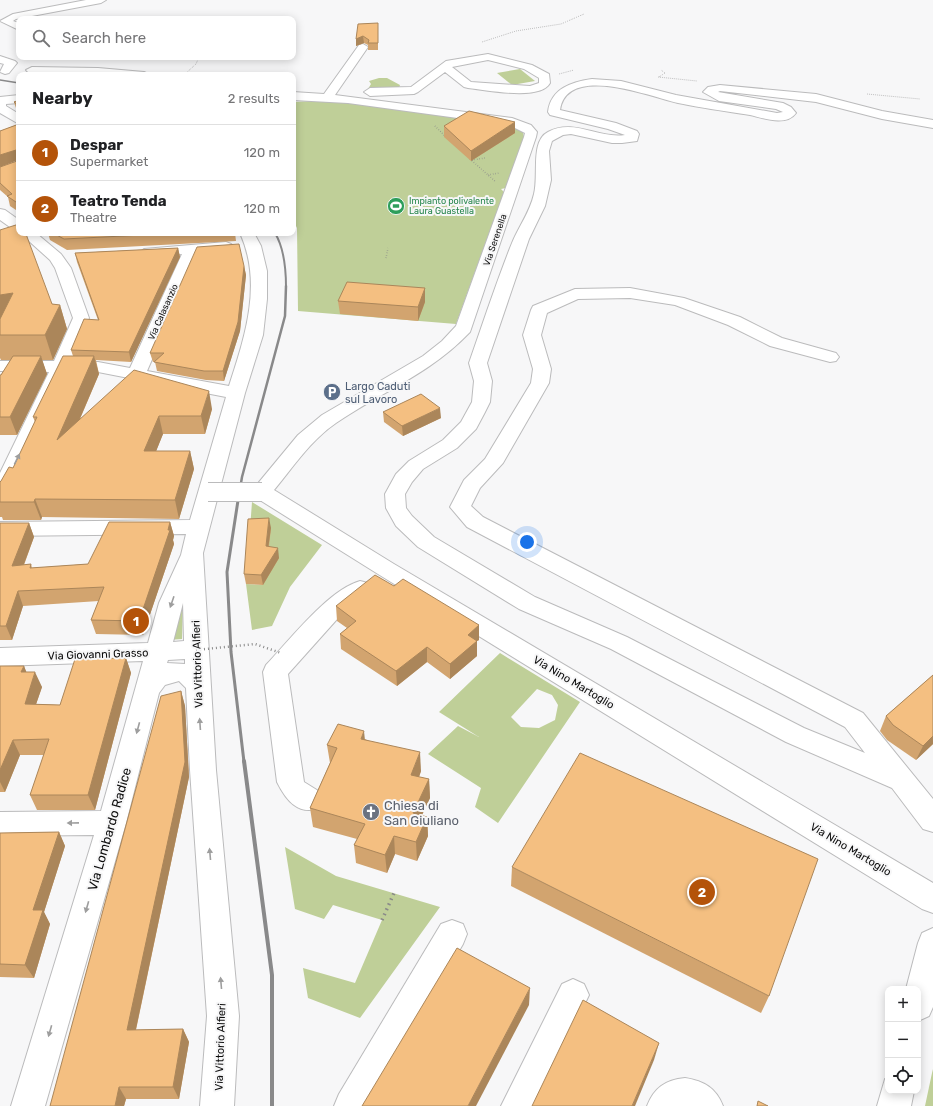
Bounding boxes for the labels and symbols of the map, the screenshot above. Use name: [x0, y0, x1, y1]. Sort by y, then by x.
sports icon: Impianto polivalente Laura Guastella: [386, 196, 406, 216]
place label: Impianto polivalente Laura Guastella: [409, 196, 494, 216]
street label: Via Serenella: [481, 213, 509, 267]
street label: Via Calasanzio: [146, 282, 180, 342]
place label: Largo Caduti sul Lavoro: [345, 380, 410, 406]
parking icon: Largo Caduti sul Lavoro: [322, 382, 342, 402]
one-way arrow: [14, 453, 20, 465]
your location: [517, 532, 537, 552]
one-way arrow: [168, 597, 174, 609]
pin: 1: [123, 606, 149, 636]
street label: Via Vittorio Alfieri: [189, 620, 206, 708]
street label: Via Giovanni Grasso: [47, 646, 149, 663]
street label: Via Nino Martoglio: [531, 653, 617, 712]
one-way arrow: [196, 718, 203, 730]
one-way arrow: [134, 722, 140, 734]
street label: Via Lombardo Radice: [85, 766, 134, 892]
place label: Chiesa di San Giuliano: [384, 798, 459, 828]
church icon: Chiesa di San Giuliano: [361, 802, 381, 822]
one-way arrow: [66, 820, 79, 826]
street label: Via Nino Martoglio: [808, 820, 894, 879]
one-way arrow: [206, 848, 213, 860]
pin: 2: [689, 877, 715, 907]
one-way arrow: [84, 901, 90, 913]
one-way arrow: [217, 977, 224, 989]
street label: Via Vittorio Alfieri: [212, 1003, 229, 1091]
one-way arrow: [47, 1026, 53, 1038]

